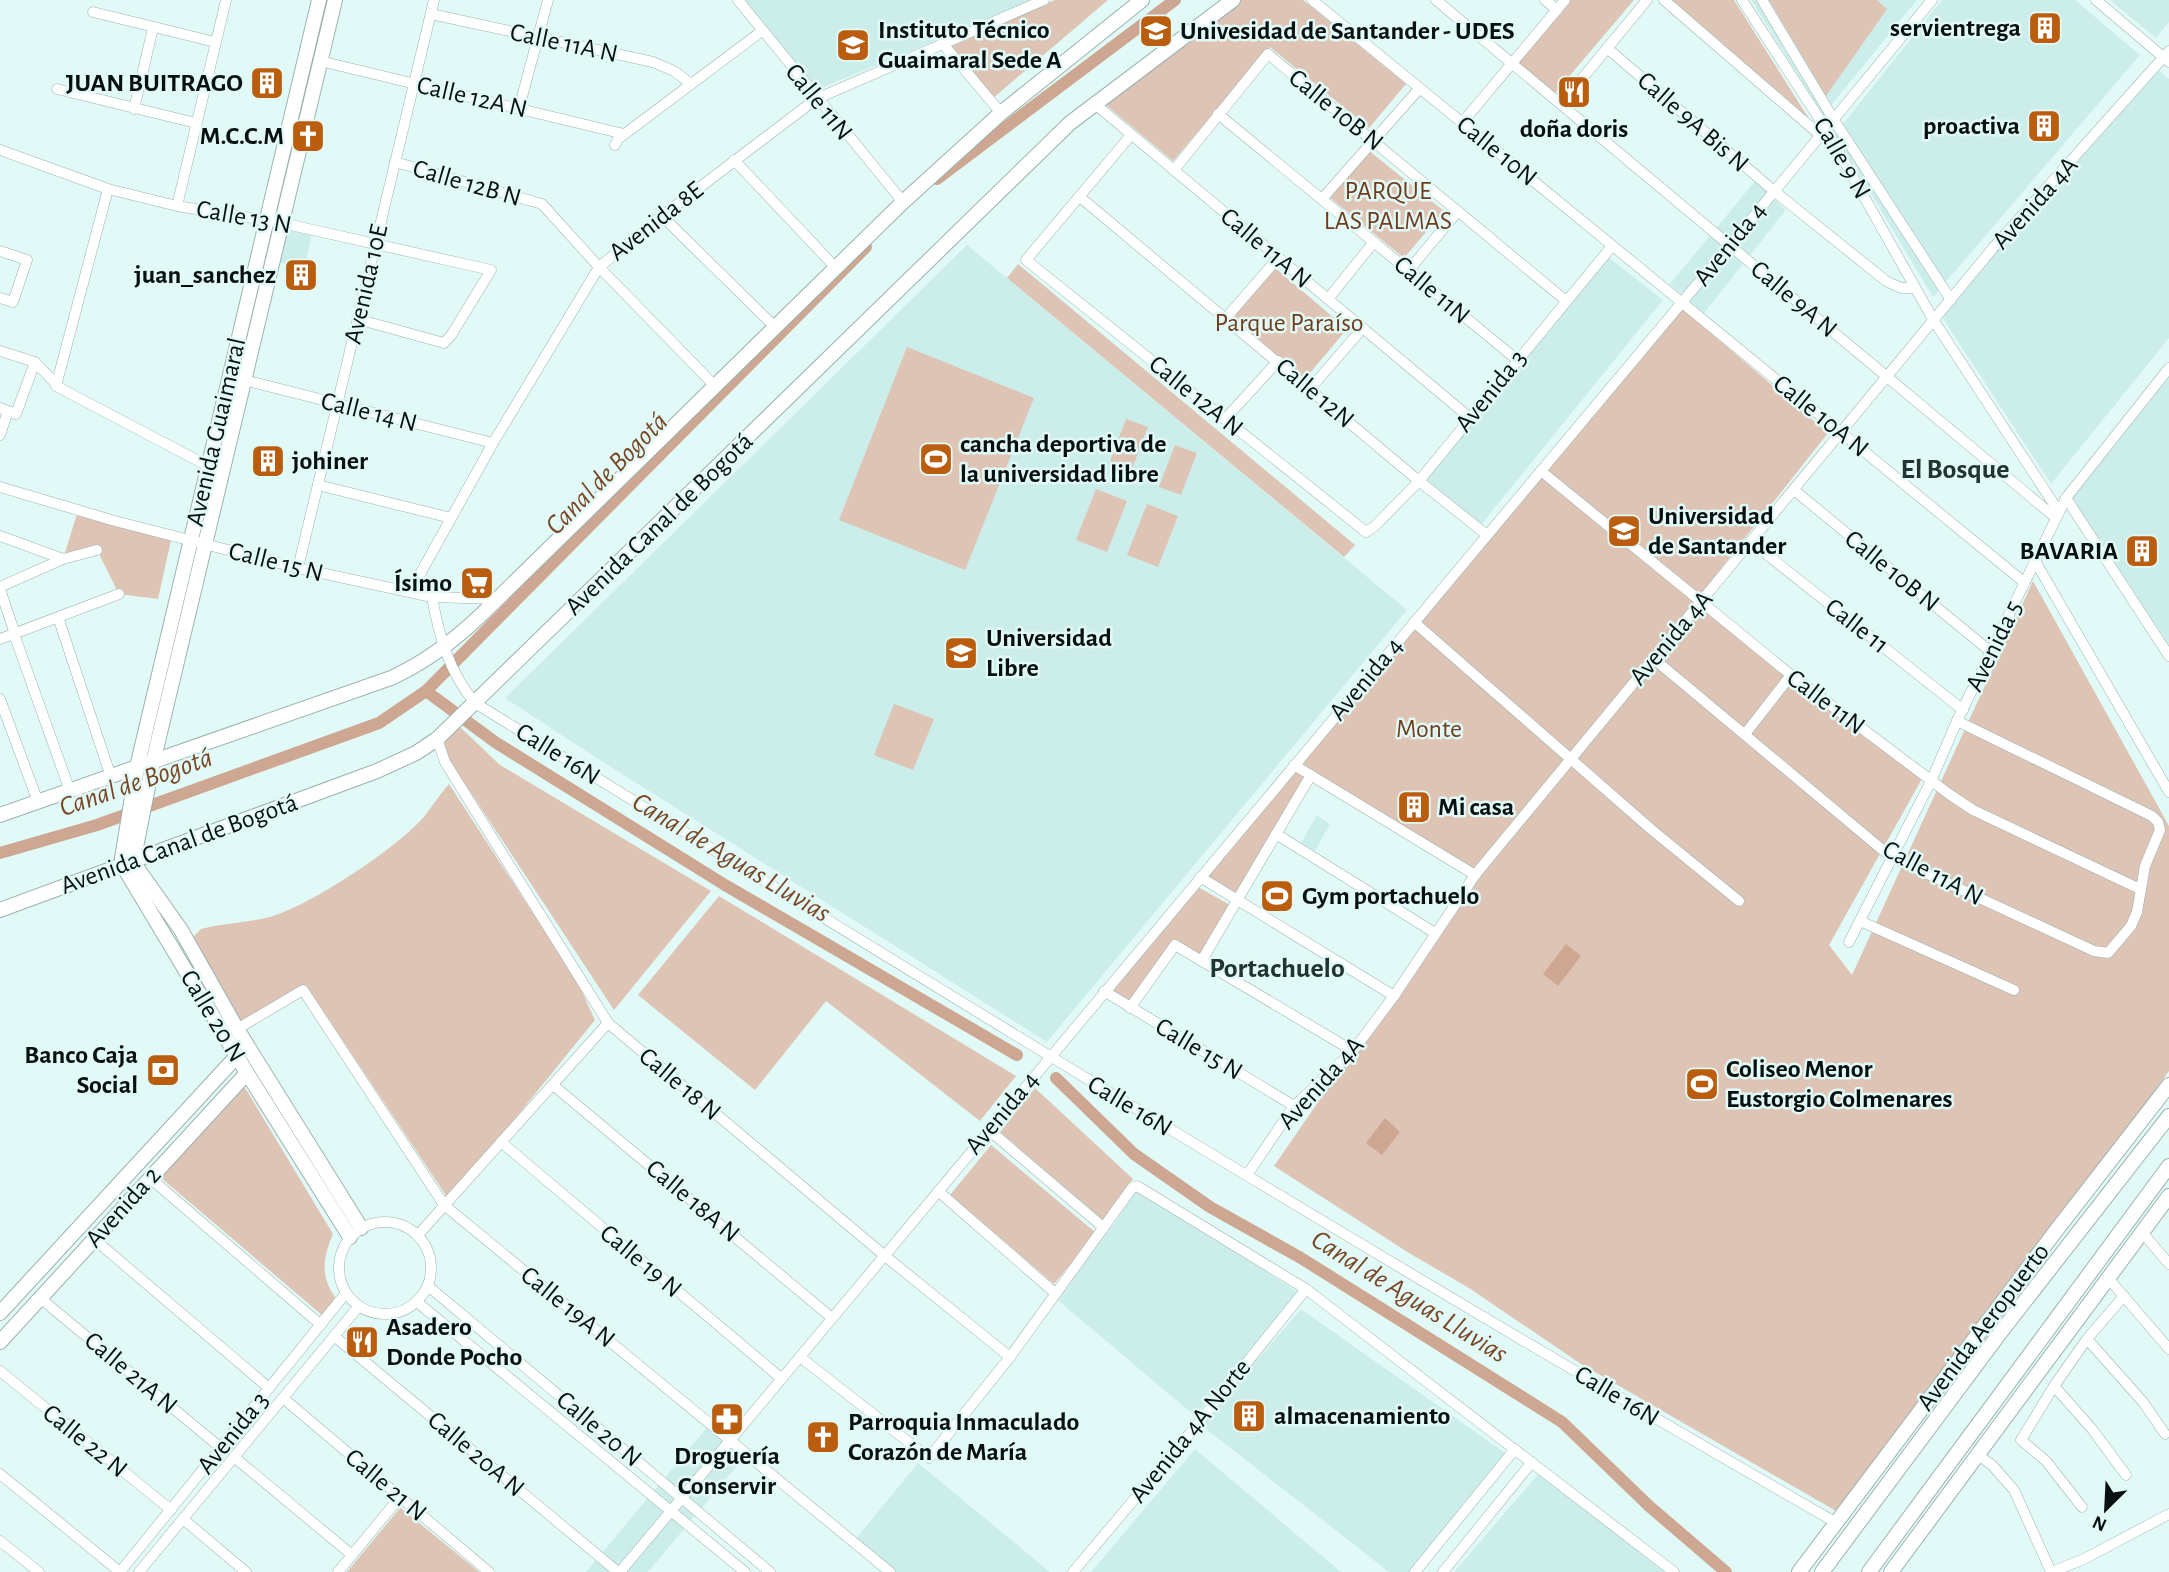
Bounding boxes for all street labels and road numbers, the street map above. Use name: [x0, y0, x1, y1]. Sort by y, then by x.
street label: Calle 11A N: [508, 19, 620, 67]
street label: Calle 11N: [780, 59, 858, 145]
street label: Calle 10B N: [1284, 64, 1388, 156]
street label: Calle 9A Bis N: [1632, 67, 1754, 177]
street label: Calle 12A N: [414, 72, 530, 122]
street label: Calle 10N: [1452, 111, 1542, 191]
street label: Calle 9 N: [1809, 113, 1875, 203]
street label: Avenida 4A: [1987, 152, 2083, 254]
street label: Calle 12B N: [410, 155, 524, 211]
street label: Avenida 8E: [604, 176, 708, 266]
street label: Calle 13 N: [194, 196, 294, 238]
street label: Avenida 4: [1689, 197, 1771, 291]
street label: Calle 11A N: [1216, 203, 1316, 293]
street label: Avenida 10E: [340, 222, 392, 346]
street label: Calle 11N: [1389, 251, 1475, 329]
street label: Calle 9A N: [1746, 256, 1842, 342]
street label: Avenida Guaimaral: [182, 335, 250, 529]
street label: Avenida 3: [1450, 345, 1532, 437]
street label: Calle 12A N: [1144, 350, 1248, 442]
street label: Calle 12N: [1271, 353, 1359, 433]
street label: Calle 10A N: [1768, 370, 1874, 462]
street label: Calle 14 N: [318, 388, 420, 436]
street label: Avenida Canal de Bogotá: [560, 428, 758, 620]
street label: Calle 10B N: [1840, 525, 1944, 617]
street label: Calle 15 N: [226, 538, 326, 586]
street label: Avenida 4A: [1624, 586, 1718, 690]
street label: Calle 11: [1820, 593, 1894, 659]
street label: Avenida 5: [1961, 596, 2027, 696]
street label: Avenida 4: [1324, 633, 1408, 725]
street label: Calle 11N: [1782, 664, 1870, 740]
street label: Calle 16N: [511, 718, 605, 790]
street label: Avenida Canal de Bogotá: [57, 789, 301, 899]
street label: Calle 11A N: [1879, 836, 1987, 910]
street label: Calle 20 N: [176, 965, 250, 1067]
street label: Calle 15 N: [1151, 1013, 1247, 1085]
street label: Avenida 4A: [1273, 1032, 1369, 1134]
street label: Calle 18 N: [634, 1043, 726, 1125]
street label: Avenida 4: [960, 1067, 1044, 1159]
street label: Calle 16N: [1083, 1071, 1177, 1141]
street label: Calle 18A N: [641, 1155, 745, 1247]
street label: Avenida 2: [80, 1162, 166, 1252]
street label: Calle 19 N: [595, 1220, 687, 1302]
street label: Avenida Aeropuerto: [1912, 1239, 2054, 1415]
street label: Calle 19A N: [516, 1261, 620, 1353]
street label: Calle 21A N: [80, 1327, 182, 1419]
street label: Avenida 4A Norte: [1124, 1354, 1256, 1508]
street label: Calle 16N: [1570, 1361, 1664, 1431]
street label: Calle 20 N: [551, 1386, 647, 1472]
street label: Avenida 3: [192, 1387, 274, 1479]
street label: Calle 22 N: [38, 1399, 132, 1483]
street label: Calle 20A N: [423, 1406, 529, 1502]
street label: Calle 21 N: [340, 1444, 432, 1526]

